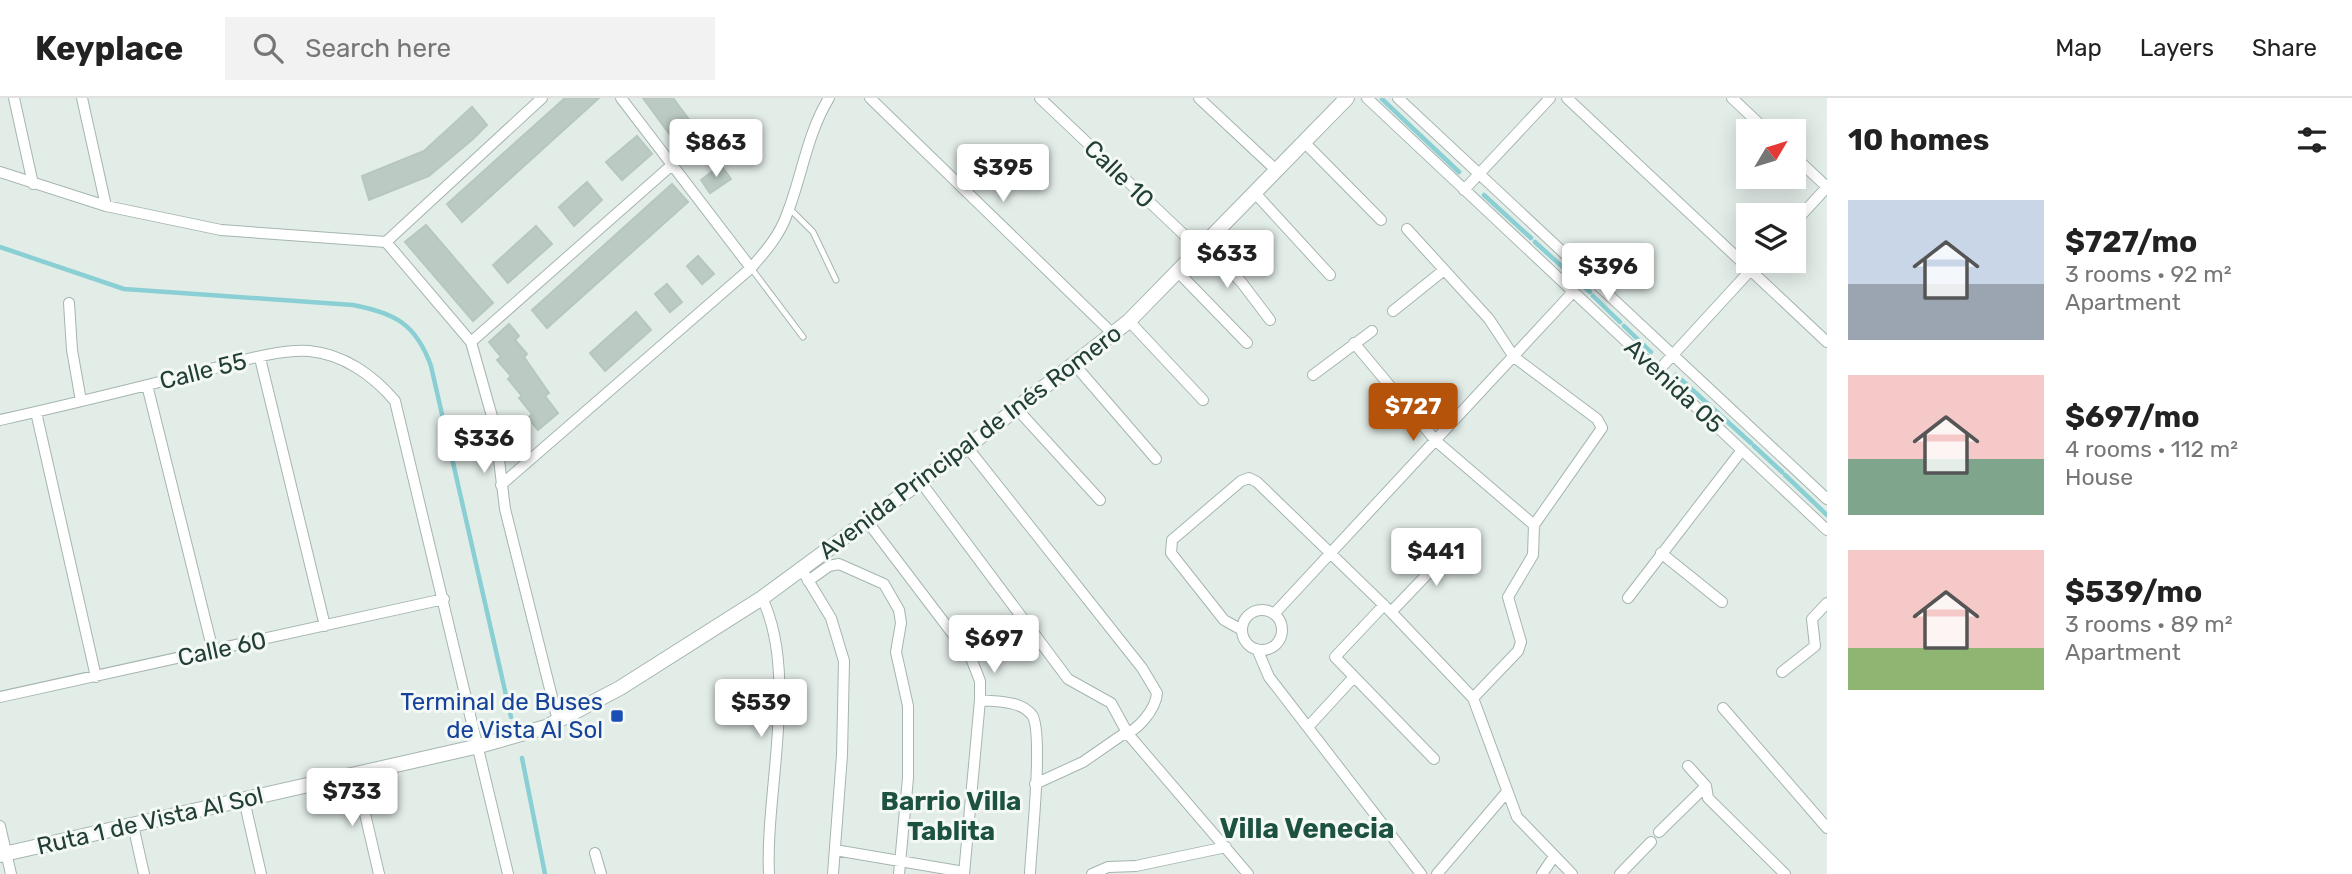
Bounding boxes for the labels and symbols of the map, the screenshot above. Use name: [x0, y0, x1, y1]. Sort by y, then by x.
north arrow: [1736, 119, 1806, 189]
pin: $863: [675, 120, 757, 179]
street label: Calle 10: [1078, 134, 1160, 214]
pin: $395: [962, 144, 1044, 204]
pin: $633: [1186, 230, 1268, 290]
pin: $396: [1567, 244, 1649, 303]
street label: Avenida Principal de Inés Romero: [813, 319, 1127, 565]
street label: Avenida 05: [1619, 333, 1729, 439]
street label: Calle 55: [157, 347, 249, 395]
pin: $727: [1372, 384, 1454, 443]
pin: $336: [443, 416, 525, 475]
pin: $441: [1395, 528, 1477, 588]
pin: $697: [953, 616, 1035, 675]
street label: Calle 60: [175, 626, 269, 672]
pin: $539: [720, 680, 802, 739]
place label: Terminal de Buses de Vista Al Sol: [400, 688, 603, 744]
marker: Terminal de Buses de Vista Al Sol: [609, 708, 625, 724]
pin: $733: [311, 768, 393, 828]
street label: Ruta 1 de Vista Al Sol: [34, 781, 266, 861]
district label: Barrio Villa Tablita: [881, 786, 1021, 847]
district label: Villa Venecia: [1219, 812, 1395, 845]

